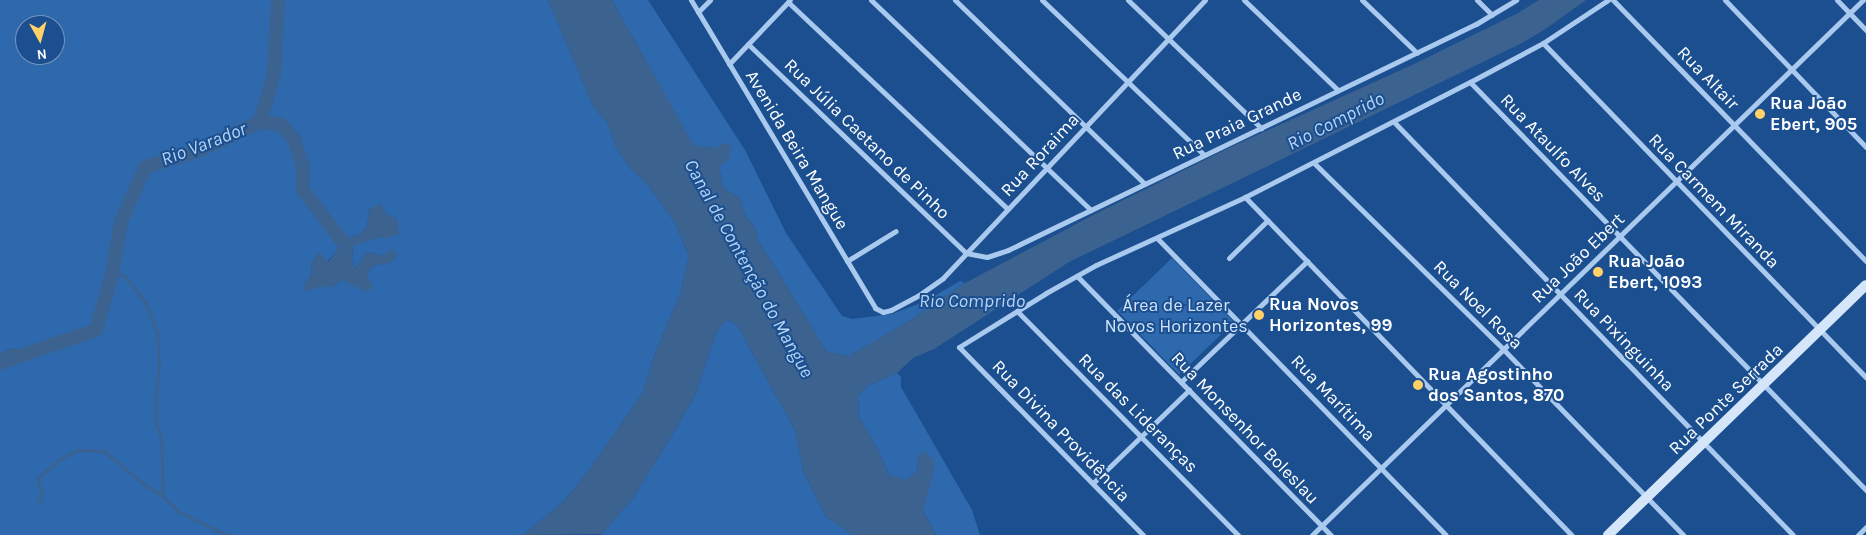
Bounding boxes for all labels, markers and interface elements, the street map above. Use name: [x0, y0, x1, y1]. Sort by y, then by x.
north arrow: [15, 15, 65, 65]
street label: Rua Altair: [1672, 42, 1744, 114]
text: N: [36, 45, 48, 63]
street label: Rua Júlia Caetano de Pinho: [780, 54, 954, 224]
street label: Avenida Beira Mangue: [741, 66, 853, 234]
street label: Rua Praia Grande: [1169, 83, 1305, 165]
water label: Rio Comprido: [1284, 88, 1388, 156]
street label: Rua Ataulfo Alves: [1496, 89, 1610, 207]
place label: Rua João Ebert, 905: [1770, 93, 1857, 136]
marker: Rua João Ebert, 905: [1754, 108, 1766, 120]
street label: Rua Roraima: [996, 109, 1084, 201]
water label: Rio Varador: [158, 118, 250, 172]
street label: Rua Carmem Miranda: [1644, 129, 1784, 273]
water label: Canal de Contenção do Mangue: [678, 156, 818, 382]
street label: Rua João Ebert: [1527, 208, 1629, 308]
place label: Rua João Ebert, 1093: [1608, 251, 1702, 294]
street label: Rua Noel Rosa: [1429, 256, 1527, 354]
marker: Rua João Ebert, 1093: [1592, 266, 1604, 278]
street label: Rua Pixinguinha: [1569, 284, 1679, 396]
water label: Rio Comprido: [919, 291, 1025, 313]
place label: Rua Novos Horizontes, 99: [1269, 294, 1392, 336]
park label: Área de Lazer Novos Horizontes: [1104, 295, 1248, 338]
marker: Rua Novos Horizontes, 99: [1253, 309, 1265, 321]
street label: Rua Ponte Serrada: [1664, 339, 1788, 459]
street label: Rua Monsenhor Boleslau: [1166, 347, 1324, 509]
street label: Rua das Lideranças: [1074, 349, 1202, 477]
street label: Rua Marítima: [1286, 350, 1380, 446]
street label: Rua Divina Providência: [988, 356, 1134, 506]
place label: Rua Agostinho dos Santos, 870: [1428, 364, 1564, 406]
marker: Rua Agostinho dos Santos, 870: [1412, 379, 1424, 391]

